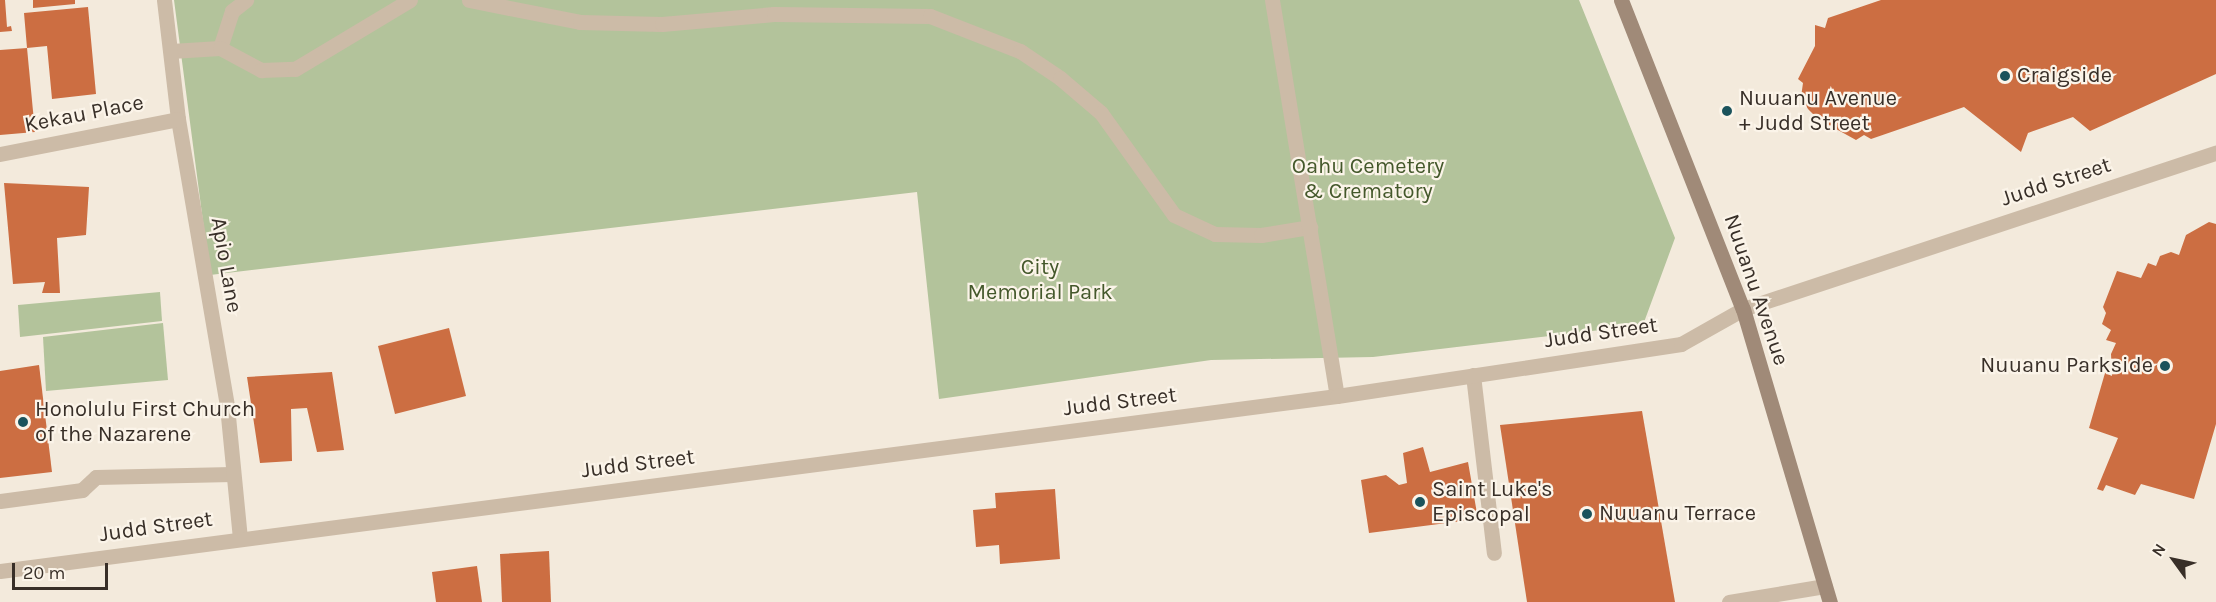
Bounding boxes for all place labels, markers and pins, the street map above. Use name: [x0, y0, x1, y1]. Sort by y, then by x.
place label: Craigside: [2017, 63, 2112, 89]
marker: Craigside: [1998, 69, 2012, 83]
place label: Nuuanu Avenue + Judd Street: [1739, 85, 1897, 136]
marker: Nuuanu Avenue + Judd Street: [1720, 104, 1734, 118]
place label: Nuuanu Parkside: [1980, 353, 2153, 379]
marker: Nuuanu Parkside: [2158, 359, 2172, 373]
place label: Honolulu First Church of the Nazarene: [35, 396, 255, 448]
marker: Honolulu First Church of the Nazarene: [16, 415, 30, 429]
place label: Saint Luke's Episcopal: [1432, 476, 1553, 528]
marker: Saint Luke's Episcopal: [1413, 495, 1427, 509]
place label: Nuuanu Terrace: [1599, 501, 1756, 527]
marker: Nuuanu Terrace: [1580, 507, 1594, 521]

